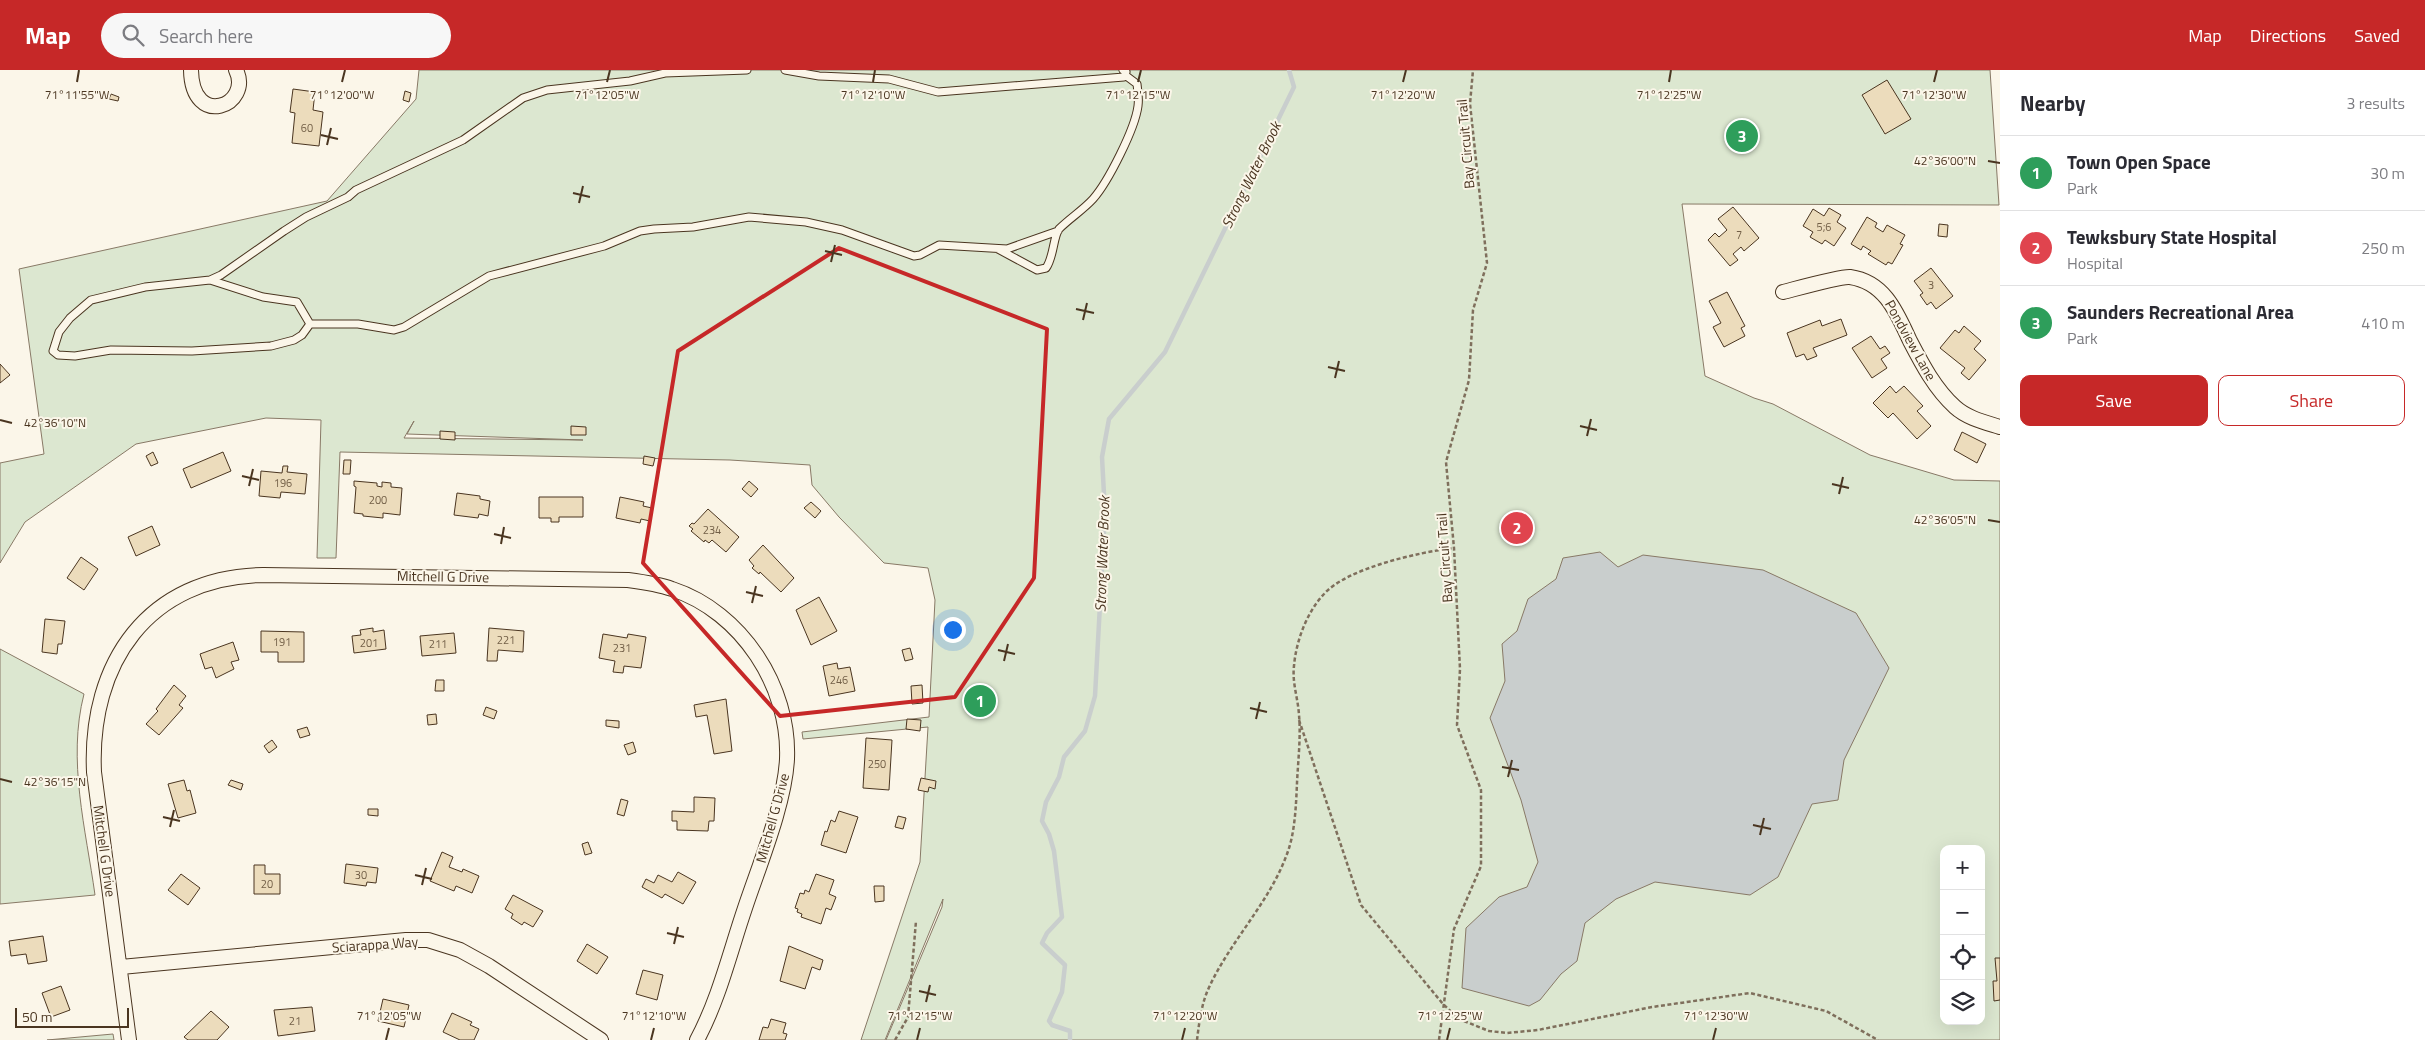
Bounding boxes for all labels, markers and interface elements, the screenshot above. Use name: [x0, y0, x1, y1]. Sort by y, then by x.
search box: [101, 13, 451, 58]
text: Map: [25, 17, 71, 53]
icon: search: [119, 21, 147, 49]
text: Search here: [159, 21, 253, 50]
text: Map: [2188, 22, 2222, 49]
text: Directions: [2250, 22, 2326, 49]
text: Saved: [2354, 22, 2400, 49]
text: 71°11'55"W: [45, 85, 110, 104]
text: 71°12'00"W: [310, 85, 375, 104]
text: 71°12'05"W: [575, 85, 640, 104]
text: 71°12'10"W: [841, 85, 906, 104]
text: 71°12'15"W: [1106, 85, 1171, 104]
text: 71°12'20"W: [1371, 85, 1436, 104]
text: 71°12'25"W: [1637, 85, 1702, 104]
text: 71°12'30"W: [1902, 85, 1967, 104]
text: Nearby: [2020, 87, 2085, 119]
text: 3 results: [2346, 91, 2405, 115]
street label: Bay Circuit Trail: [1451, 98, 1479, 190]
water label: Strong Water Brook: [1215, 116, 1288, 232]
pin: 3: [1726, 117, 1758, 155]
house number: 60: [301, 120, 313, 136]
text: Town Open Space: [2067, 147, 2211, 176]
text: 42°36'00"N: [1914, 151, 1976, 170]
text: 1: [2032, 161, 2040, 185]
text: 30 m: [2370, 161, 2405, 185]
text: Park: [2067, 176, 2098, 200]
house number: 5;6: [1816, 219, 1832, 235]
text: Tewksbury State Hospital: [2067, 222, 2277, 251]
house number: 7: [1736, 227, 1742, 243]
text: 2: [2032, 236, 2040, 260]
text: 250 m: [2361, 236, 2405, 260]
text: Hospital: [2067, 251, 2123, 275]
house number: 3: [1928, 277, 1934, 293]
street label: Pondview Lane: [1880, 296, 1942, 384]
text: Saunders Recreational Area: [2067, 297, 2294, 326]
text: 3: [2032, 311, 2040, 335]
text: 410 m: [2361, 311, 2405, 335]
text: Park: [2067, 326, 2098, 350]
button: Save: [2020, 375, 2208, 426]
button: Share: [2218, 375, 2405, 426]
text: 42°36'10"N: [24, 413, 86, 432]
house number: 196: [274, 475, 292, 491]
house number: 200: [369, 492, 387, 508]
water label: Strong Water Brook: [1088, 493, 1116, 612]
pin: 2: [1501, 509, 1533, 547]
text: 42°36'05"N: [1914, 510, 1976, 529]
street label: Bay Circuit Trail: [1430, 513, 1458, 603]
house number: 234: [703, 522, 721, 538]
street label: Mitchell G Drive: [397, 565, 489, 587]
your location: [940, 617, 966, 643]
house number: 221: [497, 632, 515, 648]
house number: 191: [273, 634, 291, 650]
house number: 201: [360, 635, 378, 651]
house number: 211: [429, 636, 447, 652]
house number: 231: [613, 640, 631, 656]
house number: 246: [830, 672, 848, 688]
pin: 1: [964, 682, 996, 720]
house number: 250: [868, 756, 886, 772]
street label: Mitchell G Drive: [750, 771, 794, 865]
text: 42°36'15"N: [24, 772, 86, 791]
street label: Mitchell G Drive: [88, 804, 122, 898]
map controls: [1940, 845, 1985, 1025]
button: +: [1940, 845, 1985, 890]
house number: 30: [355, 867, 367, 883]
house number: 20: [261, 876, 273, 892]
button: −: [1940, 890, 1985, 935]
street label: Sciarappa Way: [331, 930, 419, 957]
button: locate: [1940, 935, 1985, 980]
button: layers: [1940, 980, 1985, 1025]
scale bar: [15, 1005, 129, 1028]
text: 50 m: [22, 1006, 52, 1027]
text: 71°12'05"W: [357, 1006, 422, 1025]
text: 71°12'10"W: [622, 1006, 687, 1025]
text: 71°12'15"W: [888, 1006, 953, 1025]
text: 71°12'20"W: [1153, 1006, 1218, 1025]
text: 71°12'25"W: [1418, 1006, 1483, 1025]
text: 71°12'30"W: [1684, 1006, 1749, 1025]
house number: 21: [289, 1013, 301, 1029]

